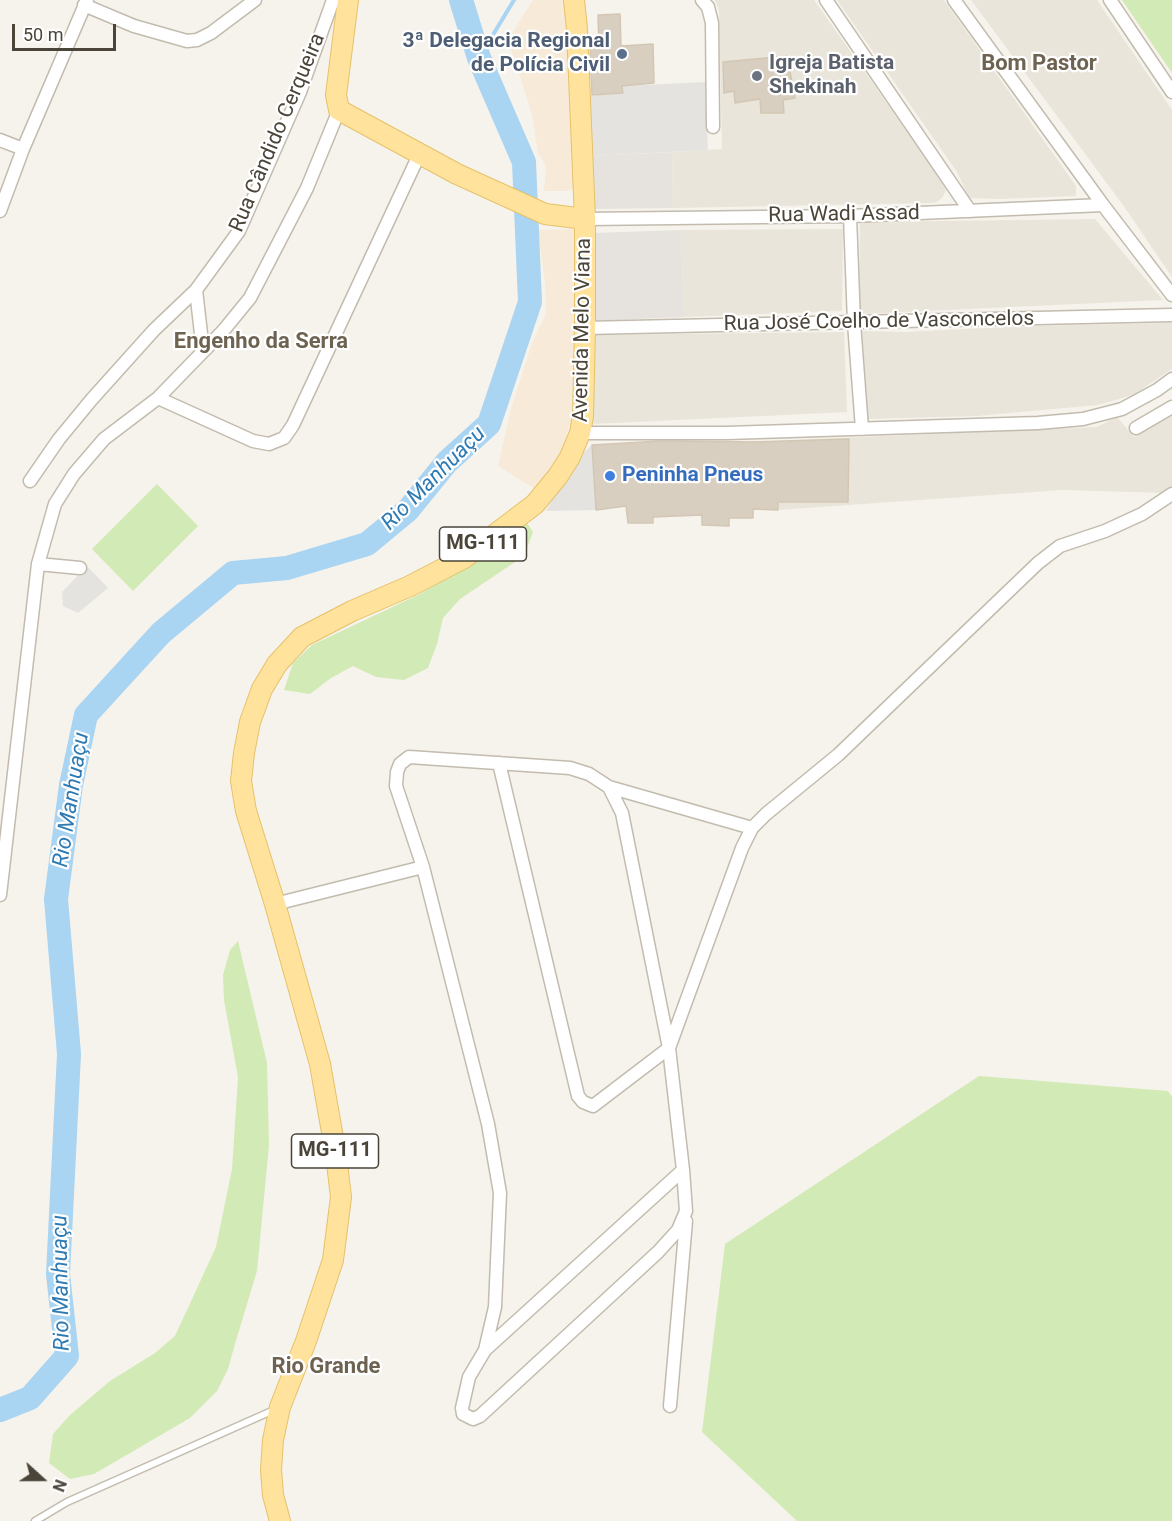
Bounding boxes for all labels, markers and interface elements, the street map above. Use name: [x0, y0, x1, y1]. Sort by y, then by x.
scale bar: [15, 12, 118, 50]
text: 50 m: [23, 24, 63, 45]
place label: 3ª Delegacia Regional de Polícia Civil: [403, 29, 610, 79]
street label: Rua Cândido Cerqueira: [225, 30, 331, 236]
marker: 3ª Delegacia Regional de Polícia Civil: [615, 47, 629, 61]
place label: Igreja Batista Shekinah: [769, 51, 894, 101]
district label: Bom Pastor: [981, 51, 1097, 77]
marker: Igreja Batista Shekinah: [750, 69, 764, 83]
street label: Rua Wadi Assad: [768, 201, 920, 229]
street label: Avenida Melo Viana: [569, 238, 597, 422]
street label: Rua José Coelho de Vasconcelos: [724, 307, 1034, 337]
district label: Engenho da Serra: [174, 329, 348, 355]
water label: Rio Manhuaçu: [377, 422, 491, 536]
place label: Peninha Pneus: [622, 463, 763, 489]
marker: Peninha Pneus: [603, 469, 617, 483]
road number: MG-111: [440, 527, 526, 561]
water label: Rio Manhuaçu: [48, 731, 96, 869]
road number: MG-111: [292, 1134, 378, 1168]
water label: Rio Manhuaçu: [48, 1215, 76, 1351]
district label: Rio Grande: [272, 1354, 380, 1380]
north arrow: [12, 1449, 72, 1509]
text: N: [48, 1477, 70, 1494]

